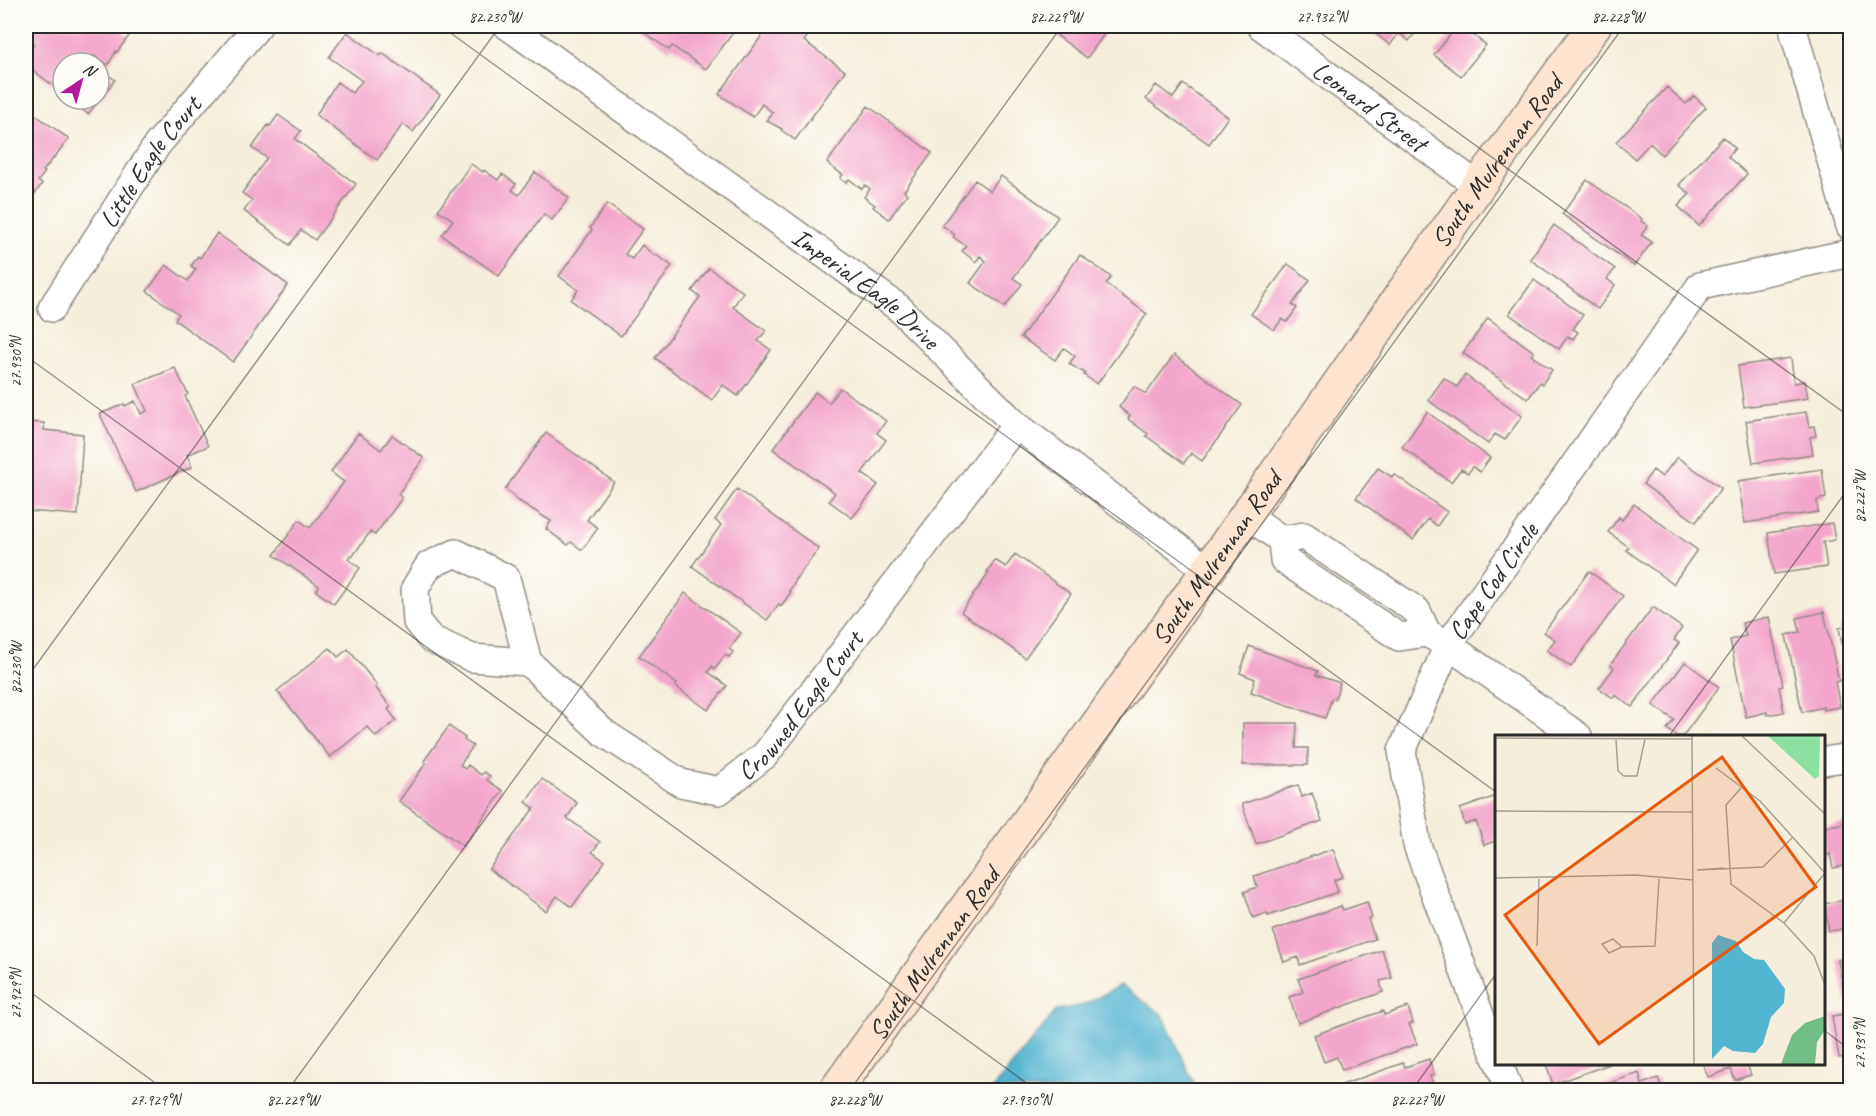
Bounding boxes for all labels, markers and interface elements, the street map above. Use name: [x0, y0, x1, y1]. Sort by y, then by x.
text: 82.230°W: [469, 8, 524, 27]
text: 82.229°W: [1030, 8, 1085, 27]
text: 27.932°N: [1297, 8, 1350, 27]
text: 82.228°W: [1592, 8, 1647, 27]
north arrow: [51, 51, 111, 111]
street label: Leonard Street: [1306, 53, 1436, 161]
text: N: [79, 59, 102, 82]
street label: South Mulrennan Road: [1424, 65, 1572, 254]
street label: Little Eagle Court: [92, 87, 210, 234]
street label: Imperial Eagle Drive: [786, 220, 949, 358]
text: 27.930°N: [7, 334, 26, 387]
street label: South Mulrennan Road: [1144, 462, 1291, 651]
text: 82.227°W: [1851, 468, 1870, 523]
street label: Cape Cod Circle: [1440, 515, 1546, 646]
street label: Crowned Eagle Court: [730, 622, 871, 787]
text: 82.230°W: [7, 639, 26, 694]
inset map: [1495, 735, 1825, 1065]
street label: South Mulrennan Road: [861, 857, 1009, 1046]
text: 27.929°N: [7, 966, 26, 1019]
text: 27.931°N: [1851, 1016, 1870, 1069]
text: 27.929°N: [130, 1091, 183, 1110]
text: 82.229°W: [267, 1091, 322, 1110]
text: 82.228°W: [829, 1091, 884, 1110]
text: 27.930°N: [1001, 1091, 1054, 1110]
text: 82.227°W: [1391, 1091, 1446, 1110]

